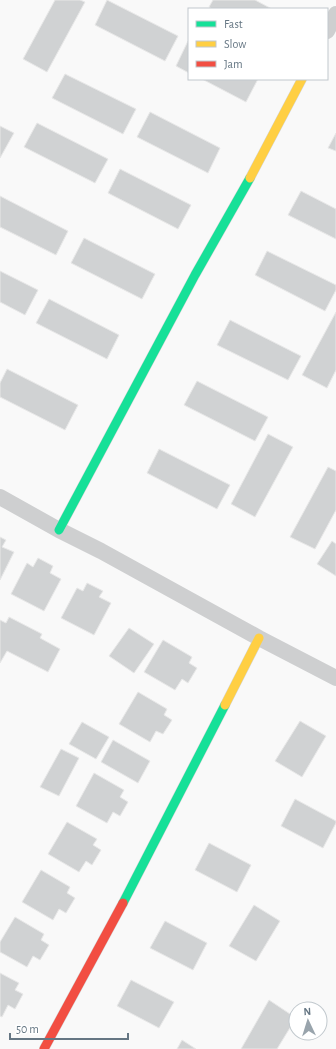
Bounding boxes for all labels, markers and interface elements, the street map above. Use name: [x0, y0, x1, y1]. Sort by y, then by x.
legend: [188, 8, 328, 80]
text: Fast: [224, 18, 243, 30]
text: Slow: [224, 38, 246, 50]
text: Jam: [224, 58, 243, 70]
north arrow: [288, 1001, 328, 1041]
text: N: [303, 1006, 312, 1017]
scale bar: [10, 1015, 128, 1041]
text: 50 m: [16, 1023, 39, 1035]

